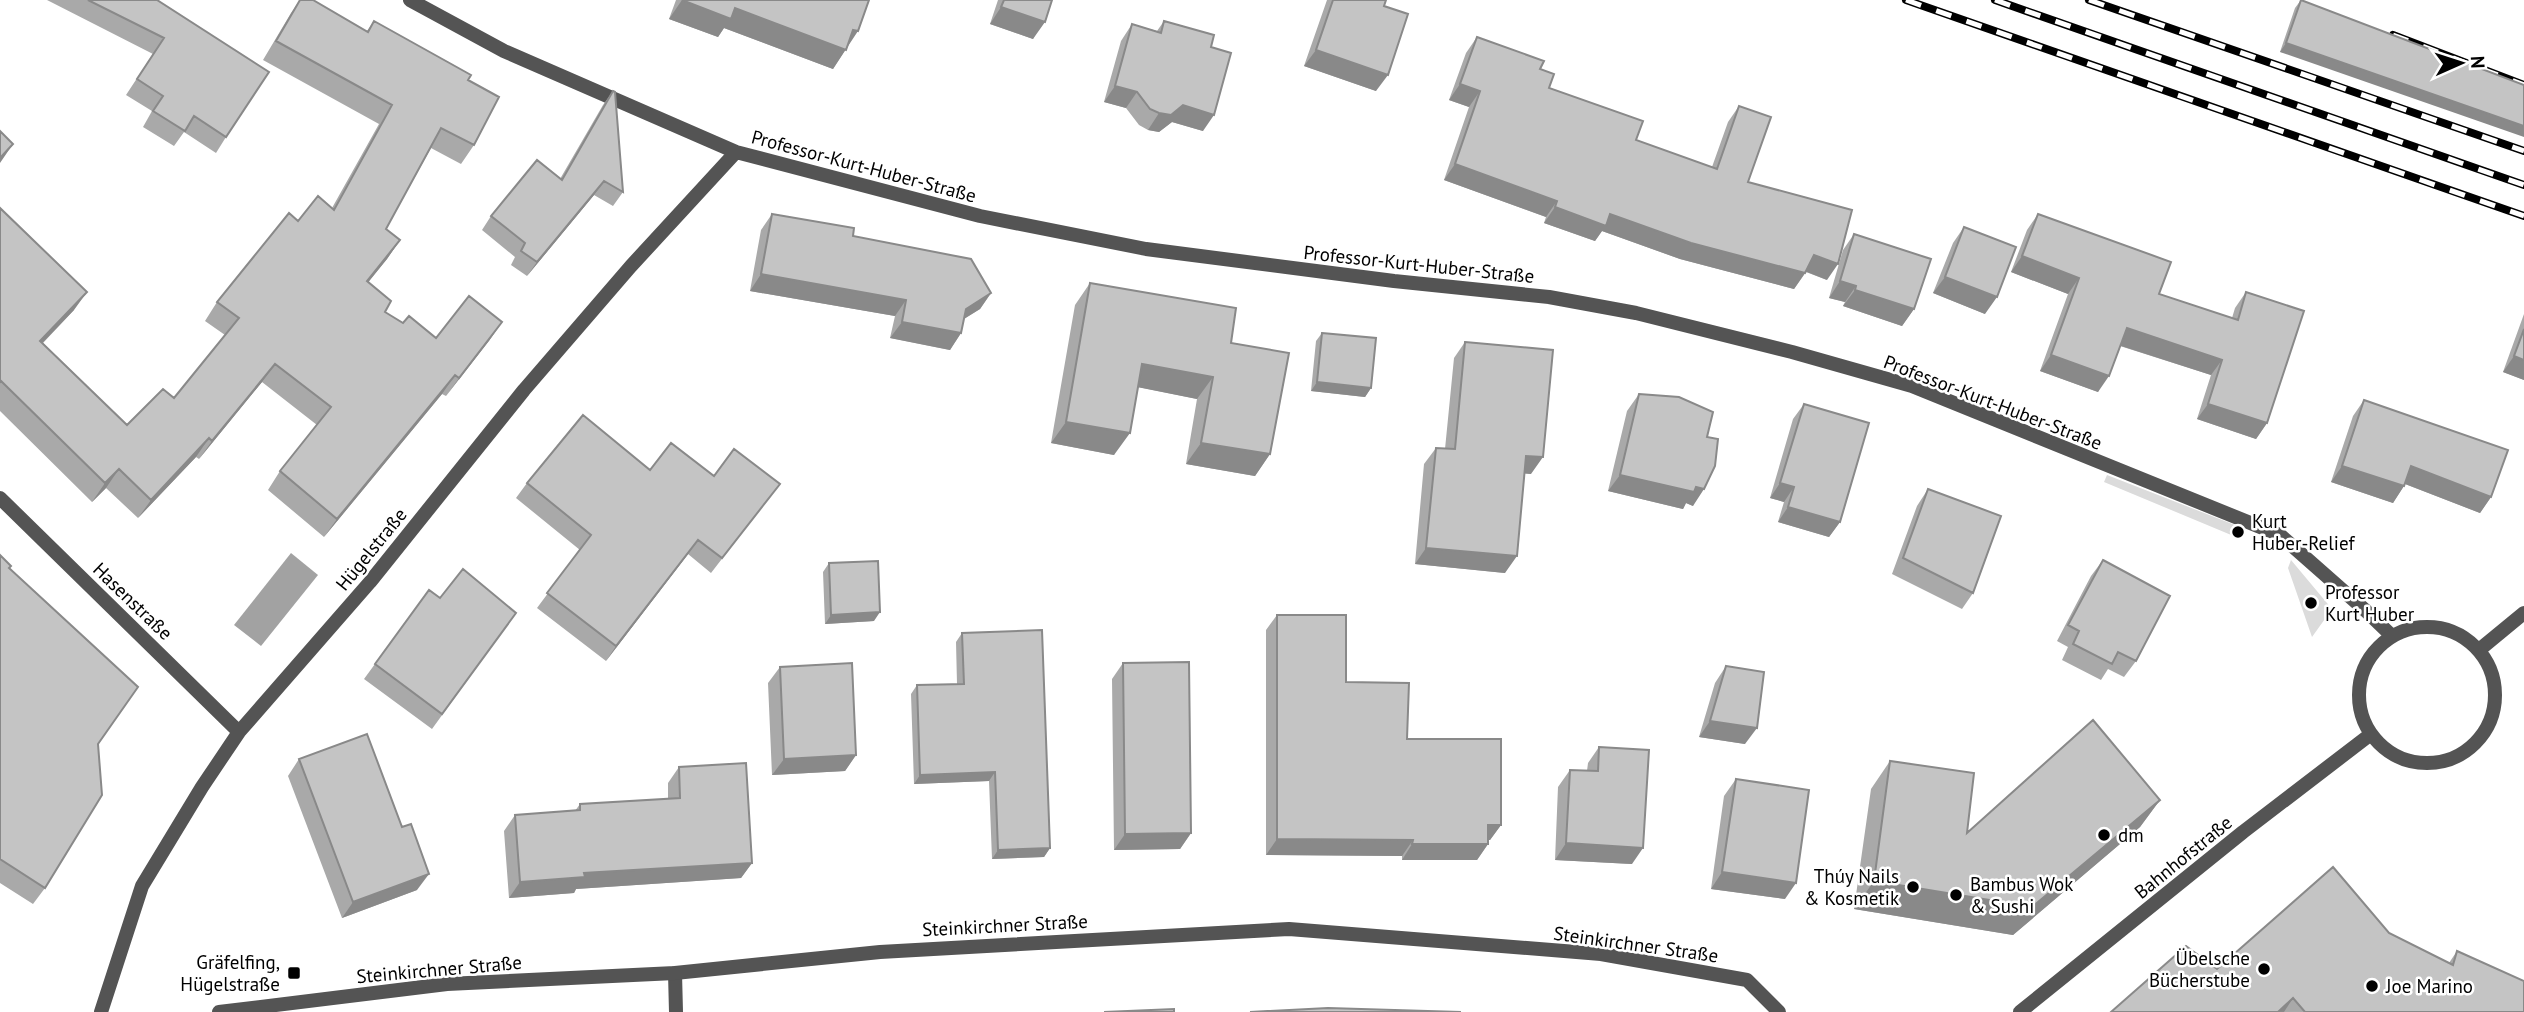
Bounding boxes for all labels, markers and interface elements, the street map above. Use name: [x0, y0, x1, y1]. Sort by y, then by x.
north arrow: [2426, 28, 2496, 98]
text: N: [2466, 55, 2490, 69]
street label: Professor-Kurt-Huber-Straße: [749, 124, 979, 208]
street label: Professor-Kurt-Huber-Straße: [1302, 240, 1536, 288]
street label: Professor-Kurt-Huber-Straße: [1880, 349, 2106, 455]
street label: Hügelstraße: [330, 503, 412, 595]
place label: Kurt Huber-Relief: [2252, 509, 2356, 555]
marker: Kurt Huber-Relief: [2230, 524, 2246, 540]
street label: Hasenstraße: [88, 557, 178, 645]
place label: Professor Kurt Huber: [2325, 580, 2415, 626]
marker: Professor Kurt Huber: [2303, 595, 2319, 611]
street label: Bahnhofstraße: [2129, 810, 2237, 904]
place label: dm: [2118, 823, 2144, 847]
marker: dm: [2096, 827, 2112, 843]
place label: Thúy Nails & Kosmetik: [1804, 864, 1899, 910]
place label: Bambus Wok & Sushi: [1970, 872, 2073, 918]
marker: Thúy Nails & Kosmetik: [1905, 879, 1921, 895]
marker: Bambus Wok & Sushi: [1948, 887, 1964, 903]
street label: Steinkirchner Straße: [922, 909, 1088, 941]
street label: Steinkirchner Straße: [1552, 921, 1720, 967]
place label: Übelsche Bücherstube: [2149, 946, 2250, 992]
place label: Gräfelfing, Hügelstraße: [180, 950, 280, 996]
street label: Steinkirchner Straße: [355, 950, 523, 988]
marker: Übelsche Bücherstube: [2256, 961, 2272, 977]
marker: Gräfelfing, Hügelstraße: [286, 965, 302, 981]
place label: Joe Marino: [2385, 974, 2473, 998]
marker: Joe Marino: [2364, 978, 2380, 994]

